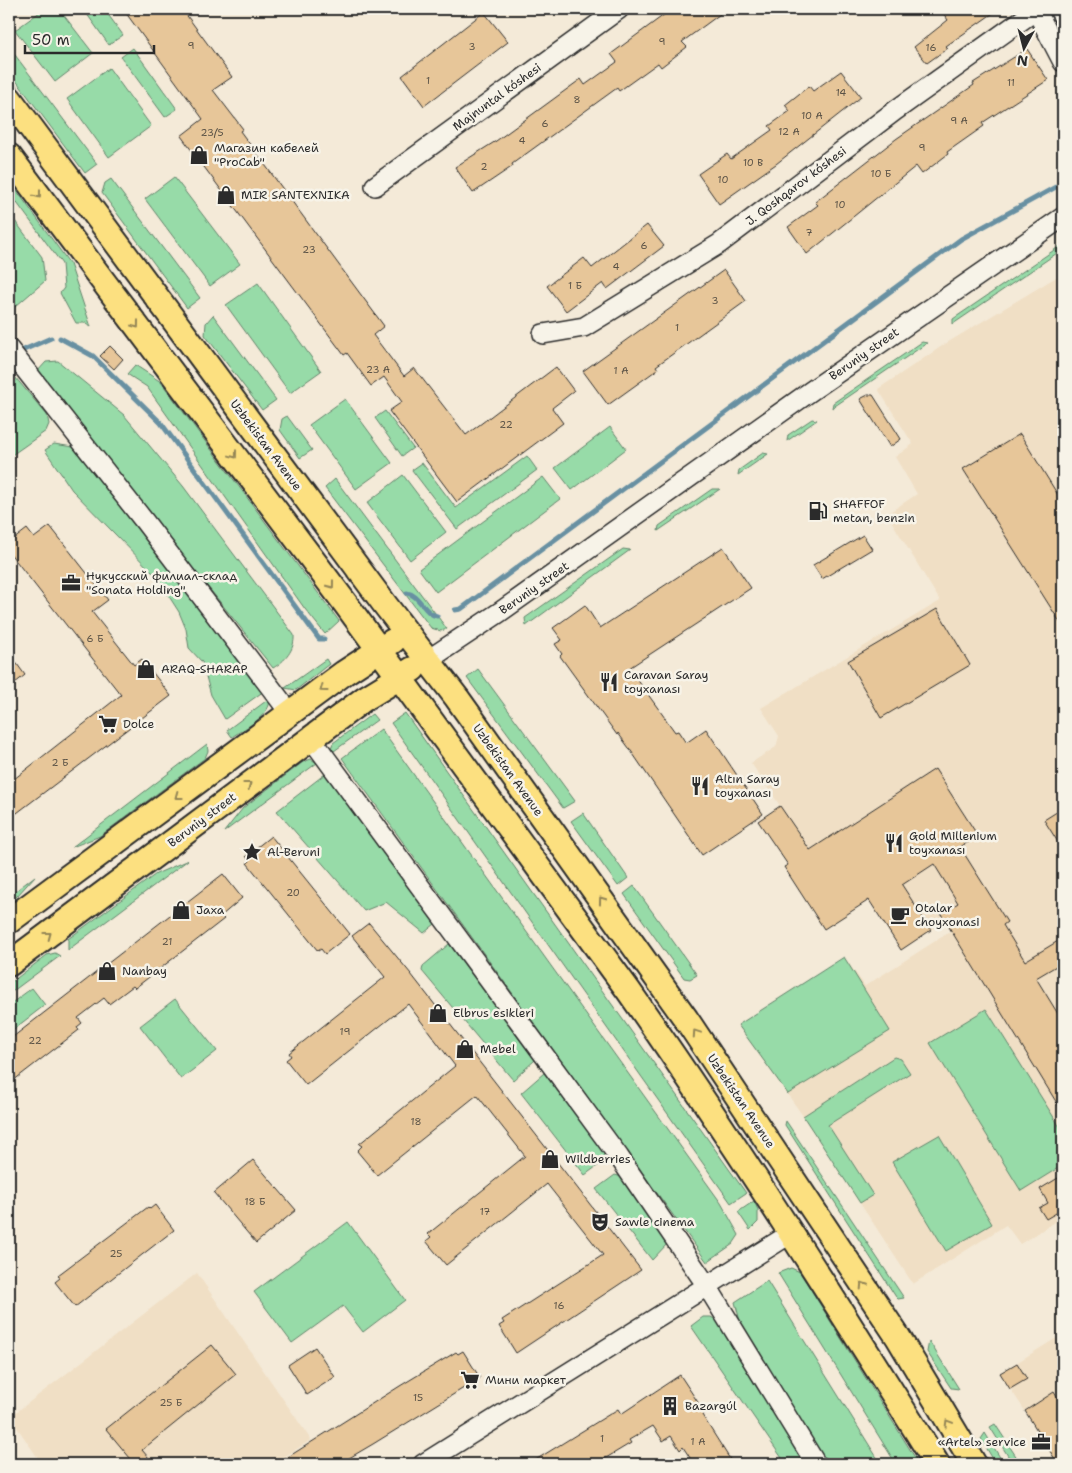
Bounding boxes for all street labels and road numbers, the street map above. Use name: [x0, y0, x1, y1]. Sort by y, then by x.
street label: Majnuntal kóshesi: [450, 59, 544, 135]
street label: J. Qoshqarov kóshesi: [742, 143, 850, 229]
street label: Beruniy street: [826, 324, 902, 384]
street label: Uzbekistan Avenue: [226, 396, 306, 494]
street label: Beruniy street: [496, 558, 572, 618]
street label: Uzbekistan Avenue: [469, 721, 547, 819]
street label: Beruniy street: [165, 789, 239, 851]
street label: Uzbekistan Avenue: [704, 1051, 779, 1151]

